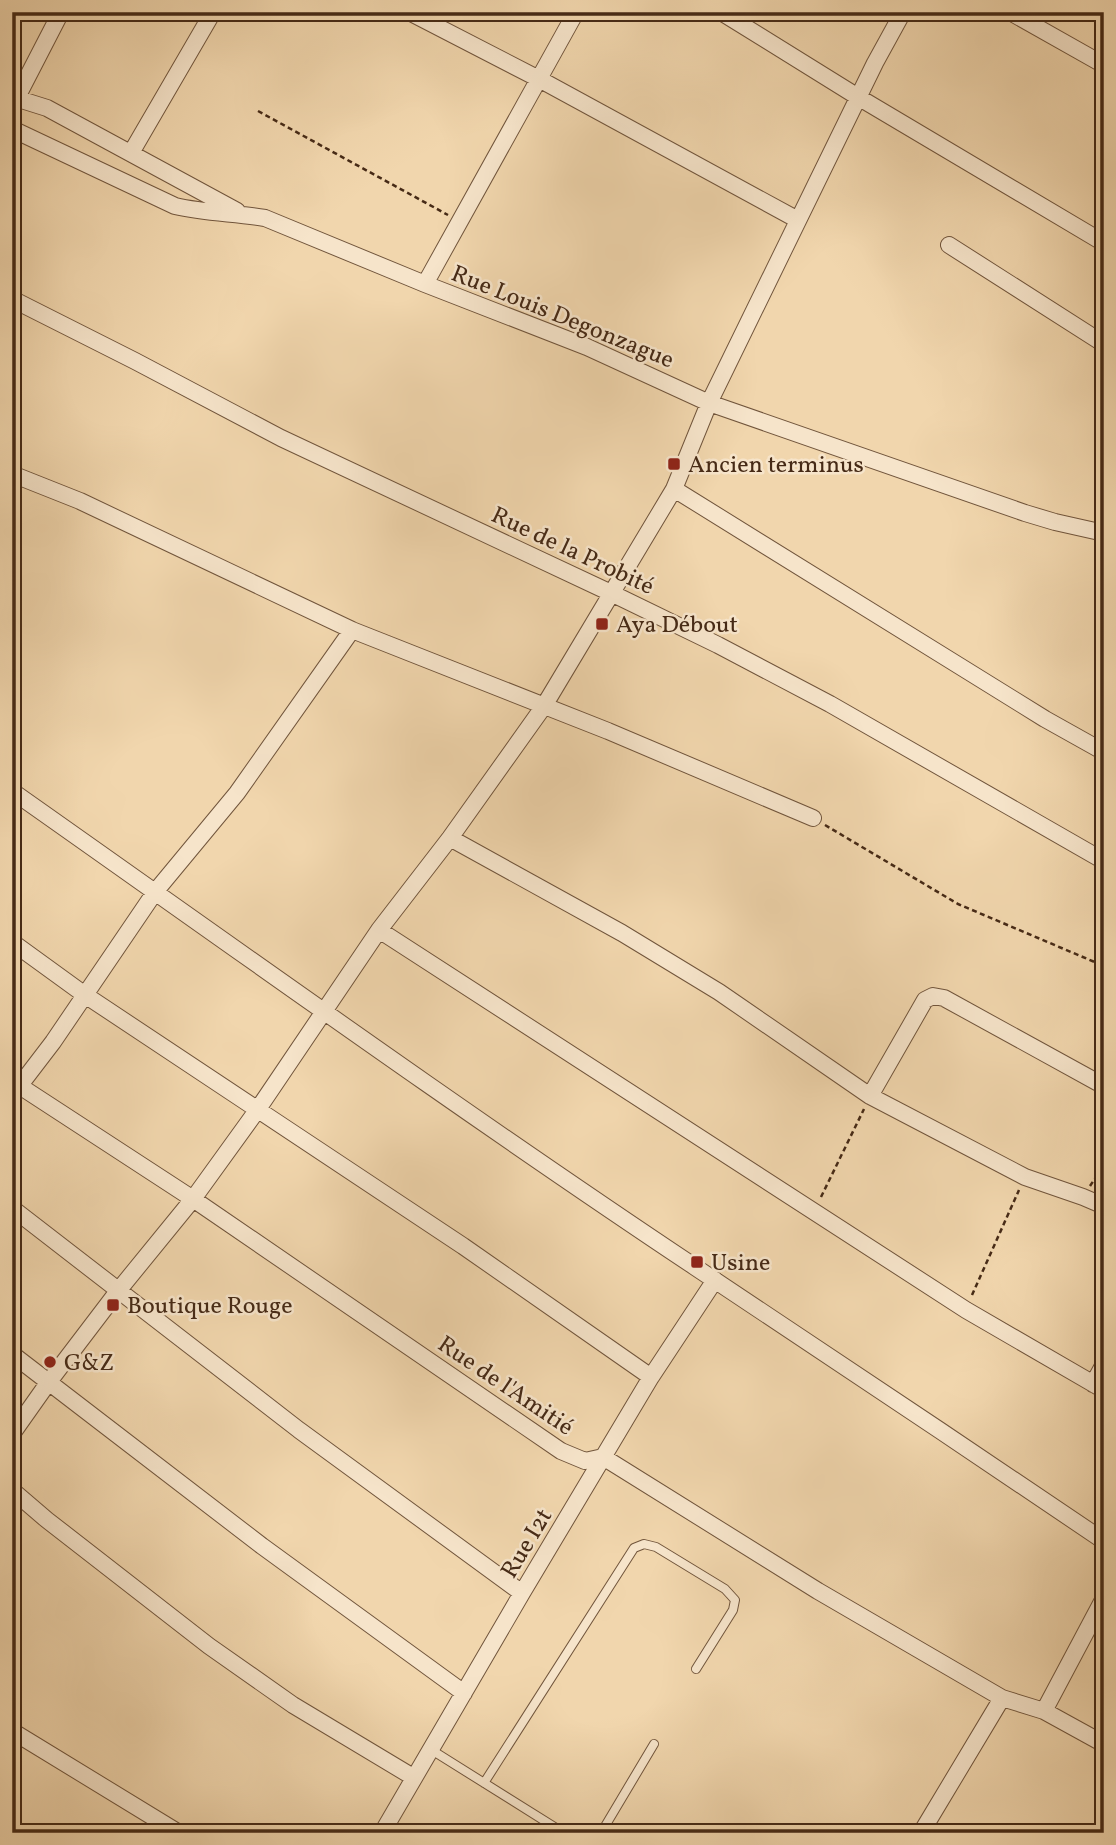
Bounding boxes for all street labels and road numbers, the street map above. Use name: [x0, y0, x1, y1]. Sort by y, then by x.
street label: Rue Louis Degonzague: [446, 258, 679, 378]
street label: Rue de la Probité: [485, 499, 659, 604]
street label: Rue de l'Amitié: [430, 1328, 580, 1445]
street label: Rue I2t: [494, 1503, 562, 1585]

